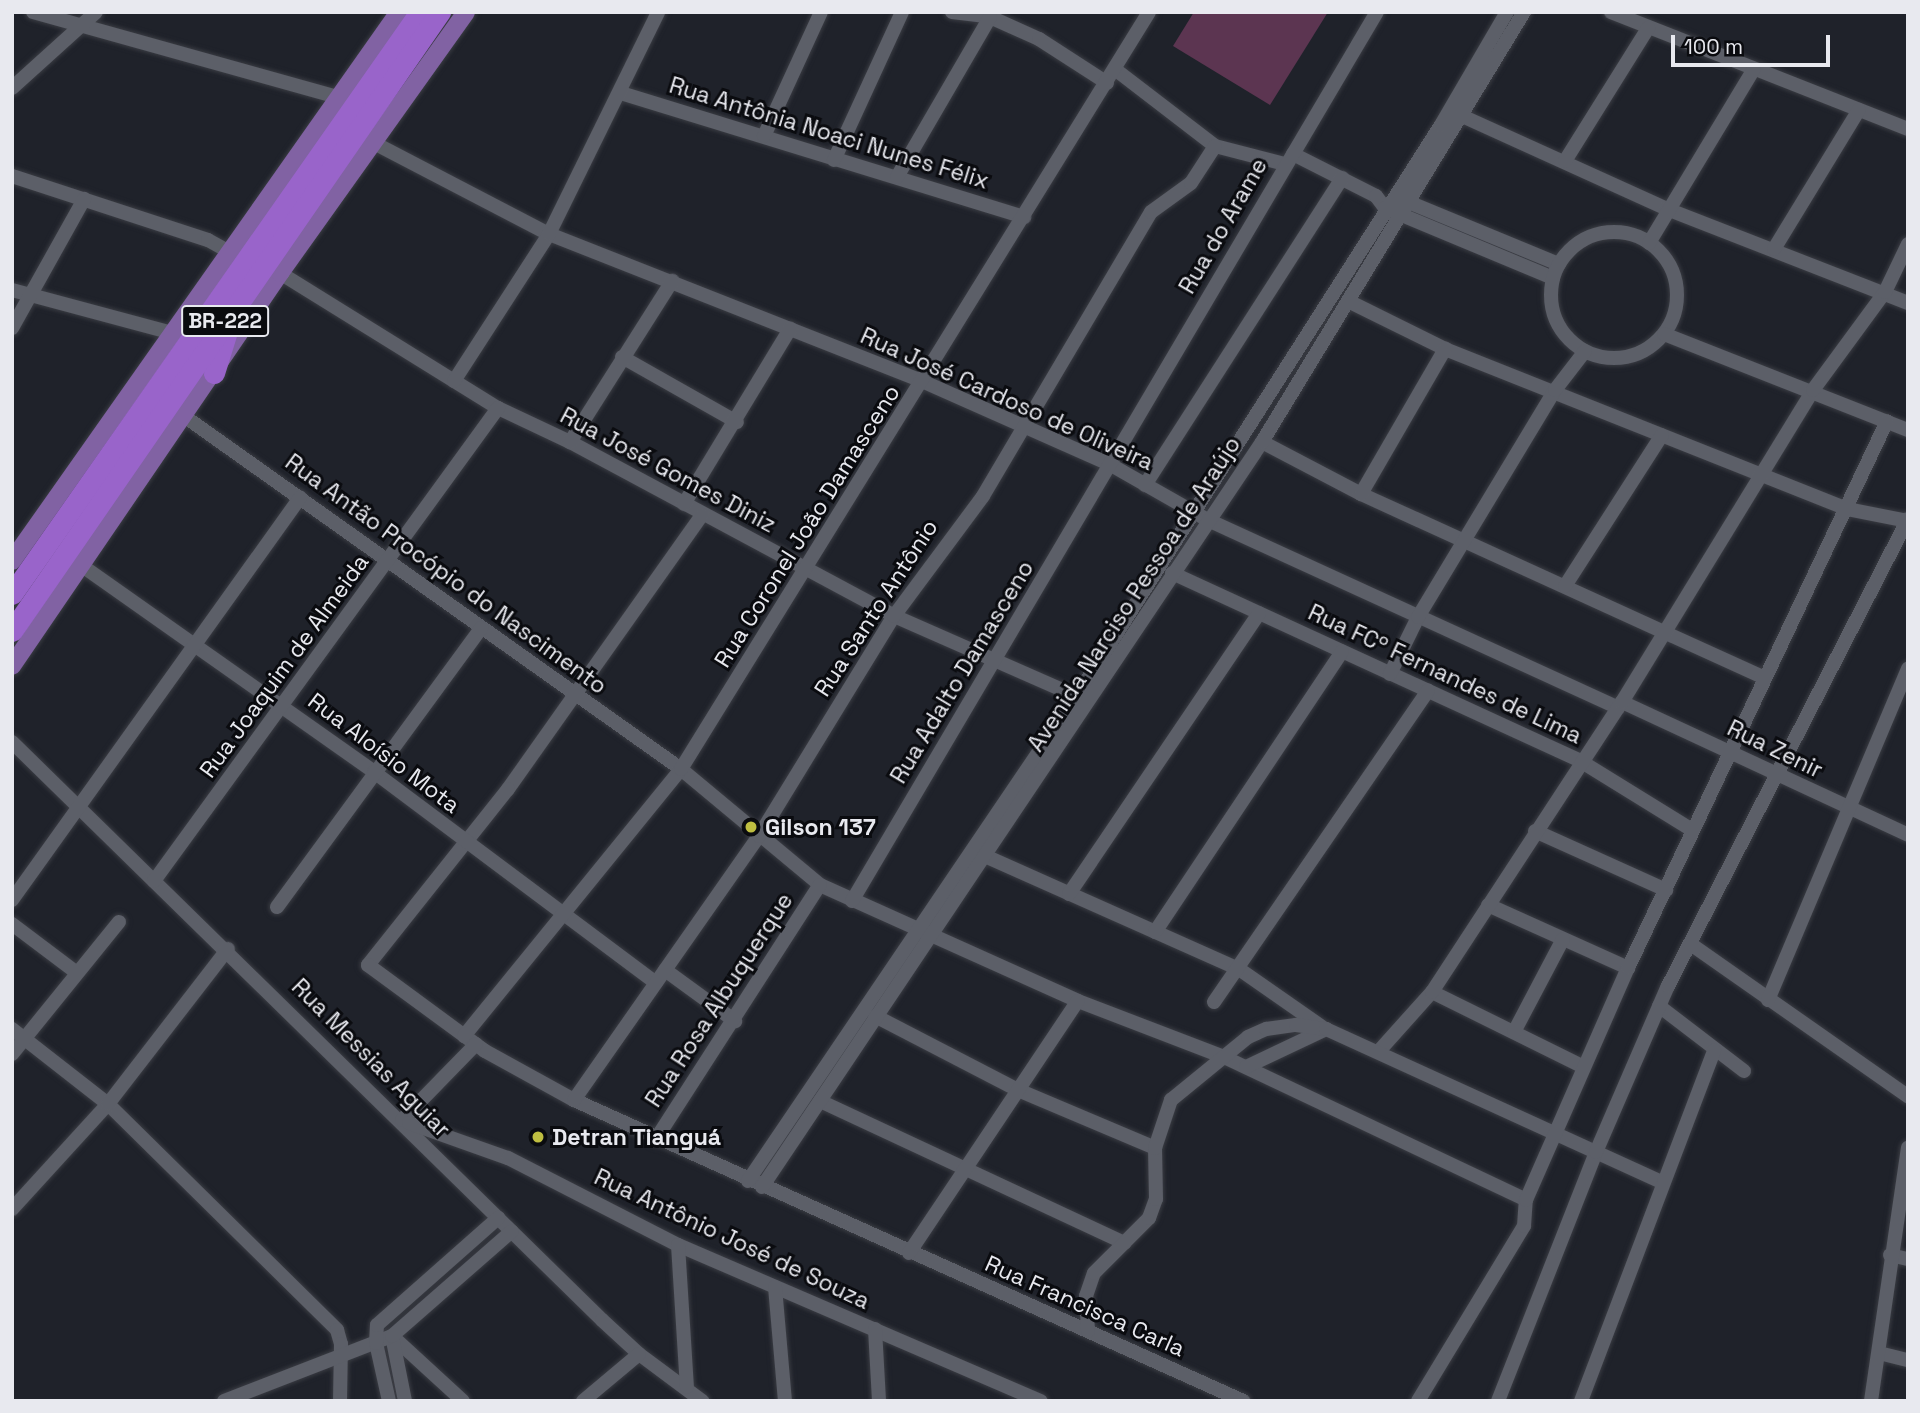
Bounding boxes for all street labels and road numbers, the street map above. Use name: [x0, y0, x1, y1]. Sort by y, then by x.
street label: Rua Antônia Noaci Nunes Félix: [666, 71, 992, 195]
street label: Rua do Arame: [1173, 153, 1273, 299]
road number: BR-222: [180, 304, 270, 338]
street label: Rua José Cardoso de Oliveira: [856, 322, 1158, 476]
street label: Rua Coronel João Damasceno: [708, 380, 906, 672]
street label: Rua José Gomes Diniz: [556, 401, 780, 539]
street label: Avenida Narciso Pessoa de Araújo: [1022, 431, 1246, 757]
street label: Rua Antão Procópio do Nascimento: [280, 448, 612, 700]
street label: Rua Santo Antônio: [808, 514, 944, 702]
street label: Rua Joaquim de Almeida: [194, 549, 374, 783]
street label: Rua Adalto Damasceno: [884, 555, 1040, 789]
street label: Rua FCº Fernandes de Lima: [1304, 598, 1586, 750]
street label: Rua Aloísio Mota: [303, 687, 465, 819]
street label: Rua Zenir: [1723, 714, 1827, 784]
street label: Rua Rosa Albuquerque: [639, 888, 799, 1112]
street label: Rua Messias Aguiar: [286, 973, 456, 1143]
street label: Rua Antônio José de Souza: [590, 1163, 874, 1315]
street label: Rua Francisca Carla: [981, 1250, 1189, 1362]

